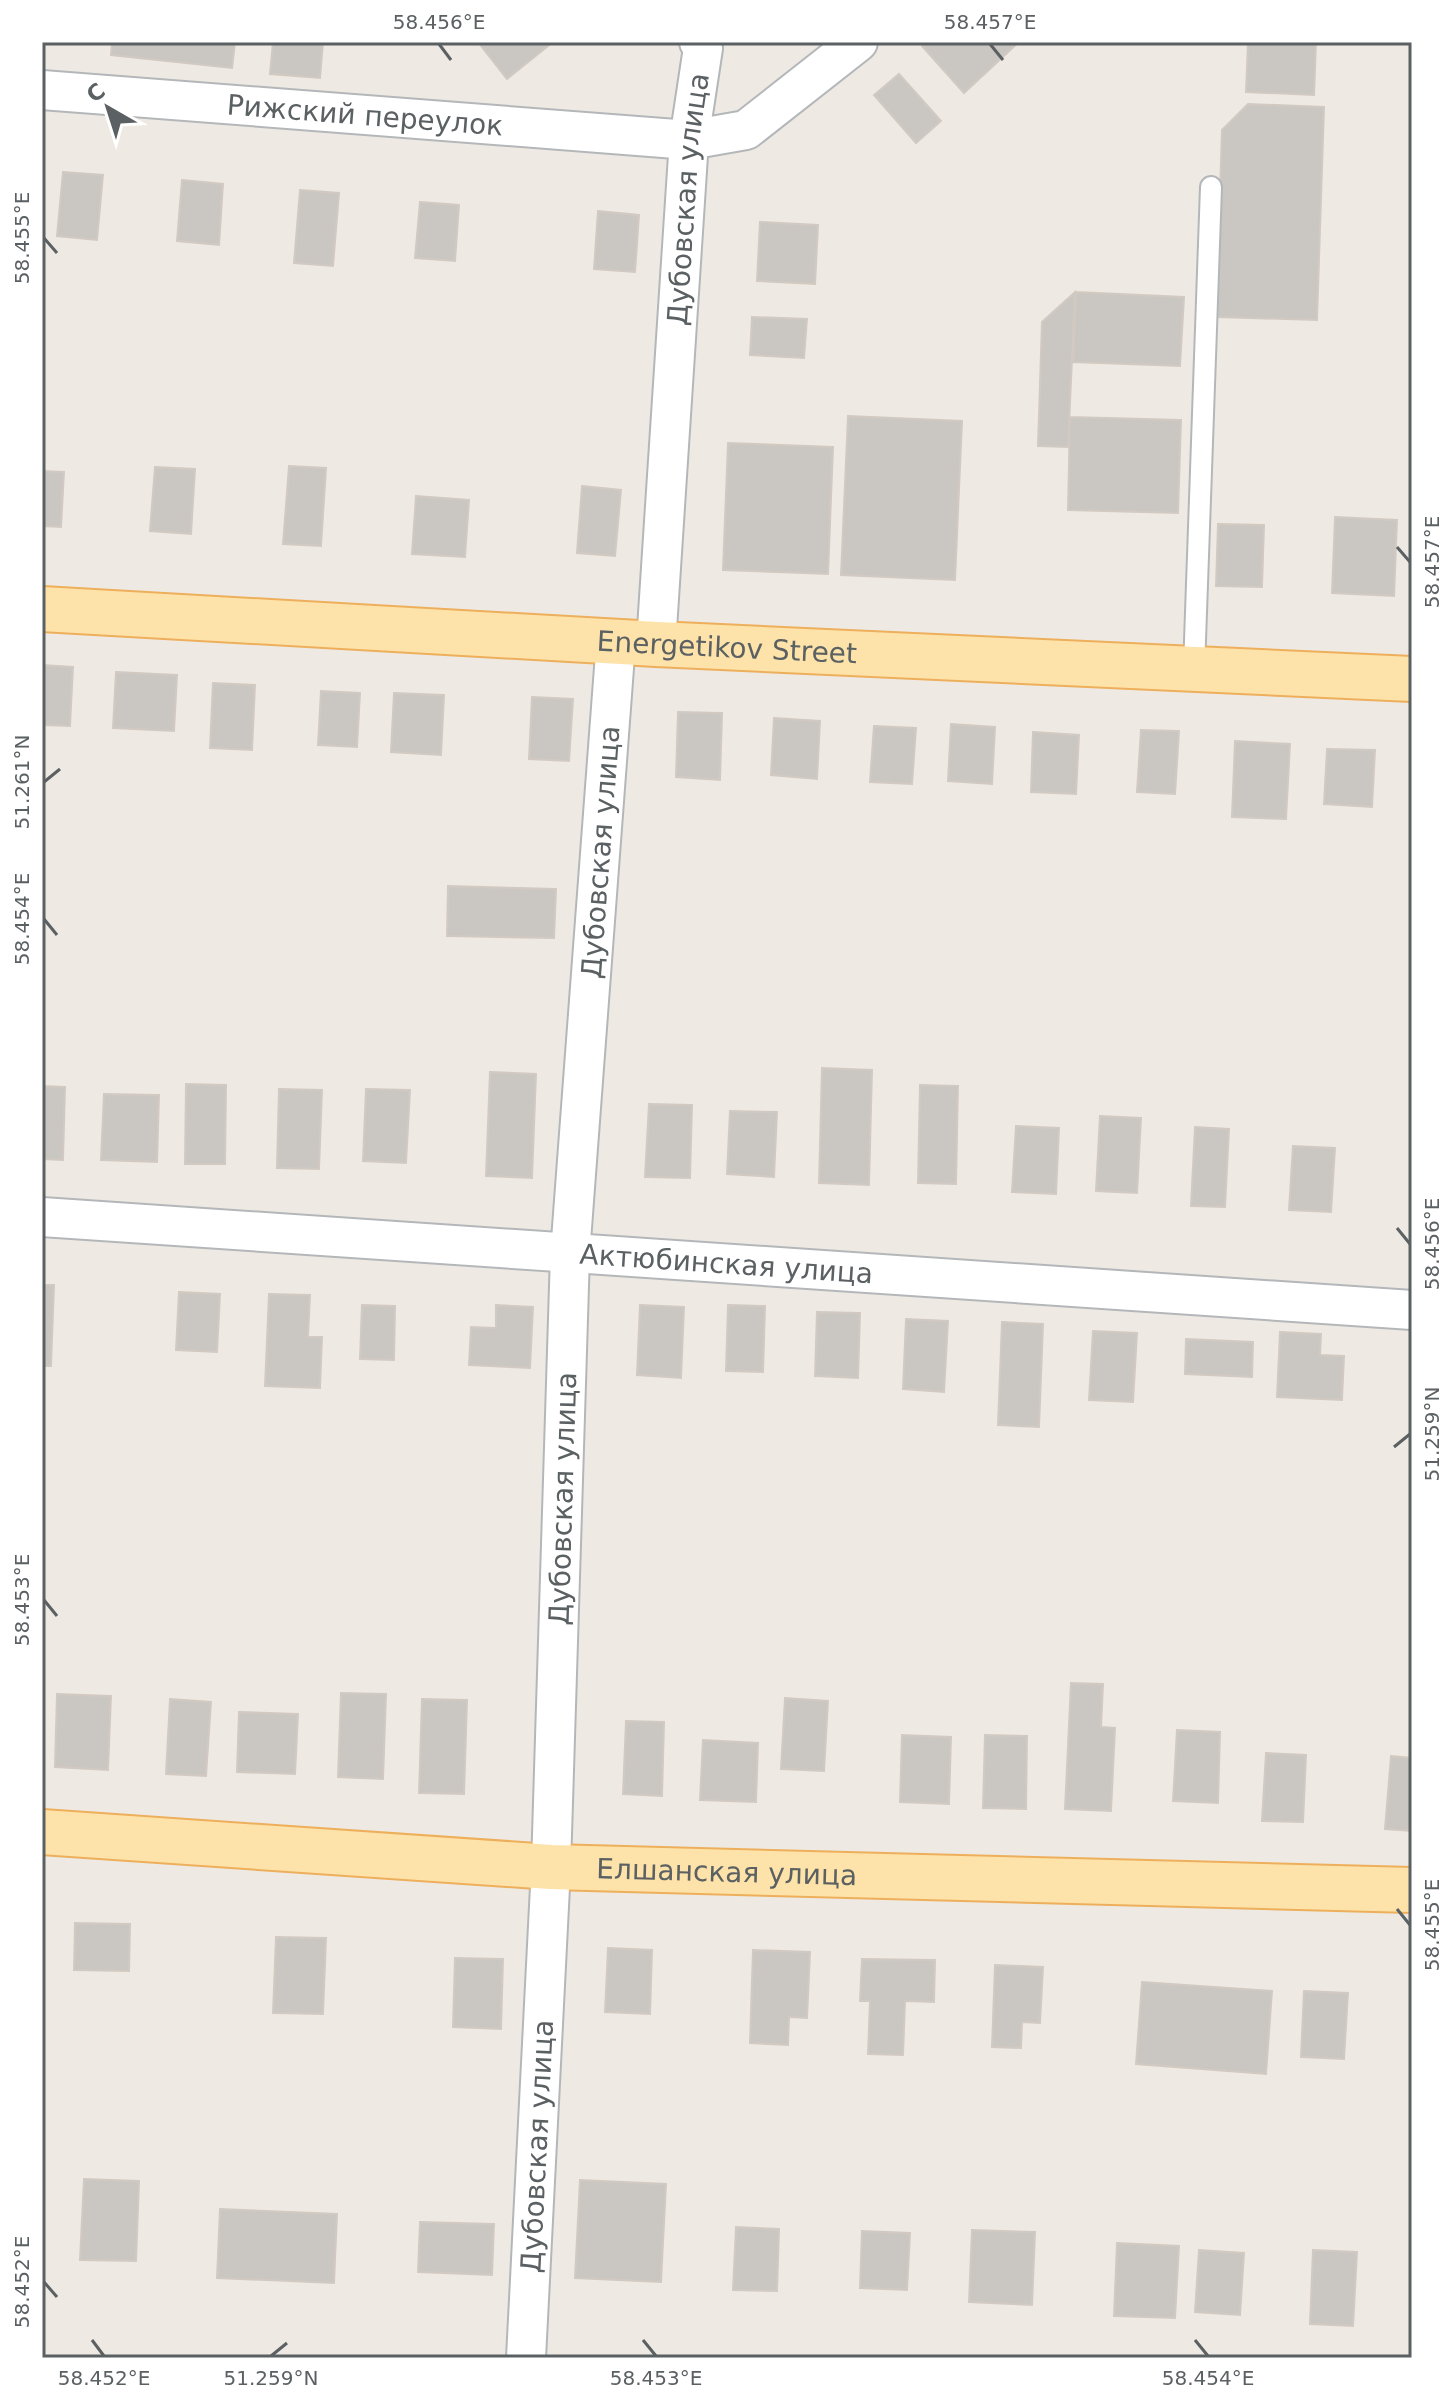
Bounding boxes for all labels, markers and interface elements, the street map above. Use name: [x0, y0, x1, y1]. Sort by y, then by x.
text: 58.456°E: [393, 10, 485, 34]
text: 58.457°E: [944, 10, 1036, 34]
north arrow: [68, 68, 148, 148]
street label: Дубовская улица: [660, 71, 715, 327]
text: С: [82, 78, 110, 108]
street label: Рижский переулок: [226, 88, 504, 142]
text: 58.455°E: [10, 192, 34, 284]
text: 58.457°E: [1420, 516, 1444, 608]
street label: Energetikov Street: [596, 624, 858, 670]
street label: Дубовская улица: [574, 724, 626, 980]
text: 51.261°N: [10, 735, 34, 829]
text: 58.454°E: [10, 873, 34, 965]
text: 58.456°E: [1420, 1198, 1444, 1290]
street label: Актюбинская улица: [579, 1237, 874, 1290]
street label: Дубовская улица: [542, 1372, 583, 1626]
text: 51.259°N: [1420, 1387, 1444, 1481]
text: 58.453°E: [10, 1554, 34, 1646]
street label: Елшанская улица: [596, 1852, 858, 1892]
text: 58.455°E: [1420, 1879, 1444, 1971]
street label: Дубовская улица: [514, 2019, 560, 2274]
text: 58.452°E: [10, 2236, 34, 2328]
text: 58.452°E: [58, 2366, 150, 2390]
text: 51.259°N: [224, 2366, 318, 2390]
text: 58.453°E: [610, 2366, 702, 2390]
text: 58.454°E: [1162, 2366, 1254, 2390]

